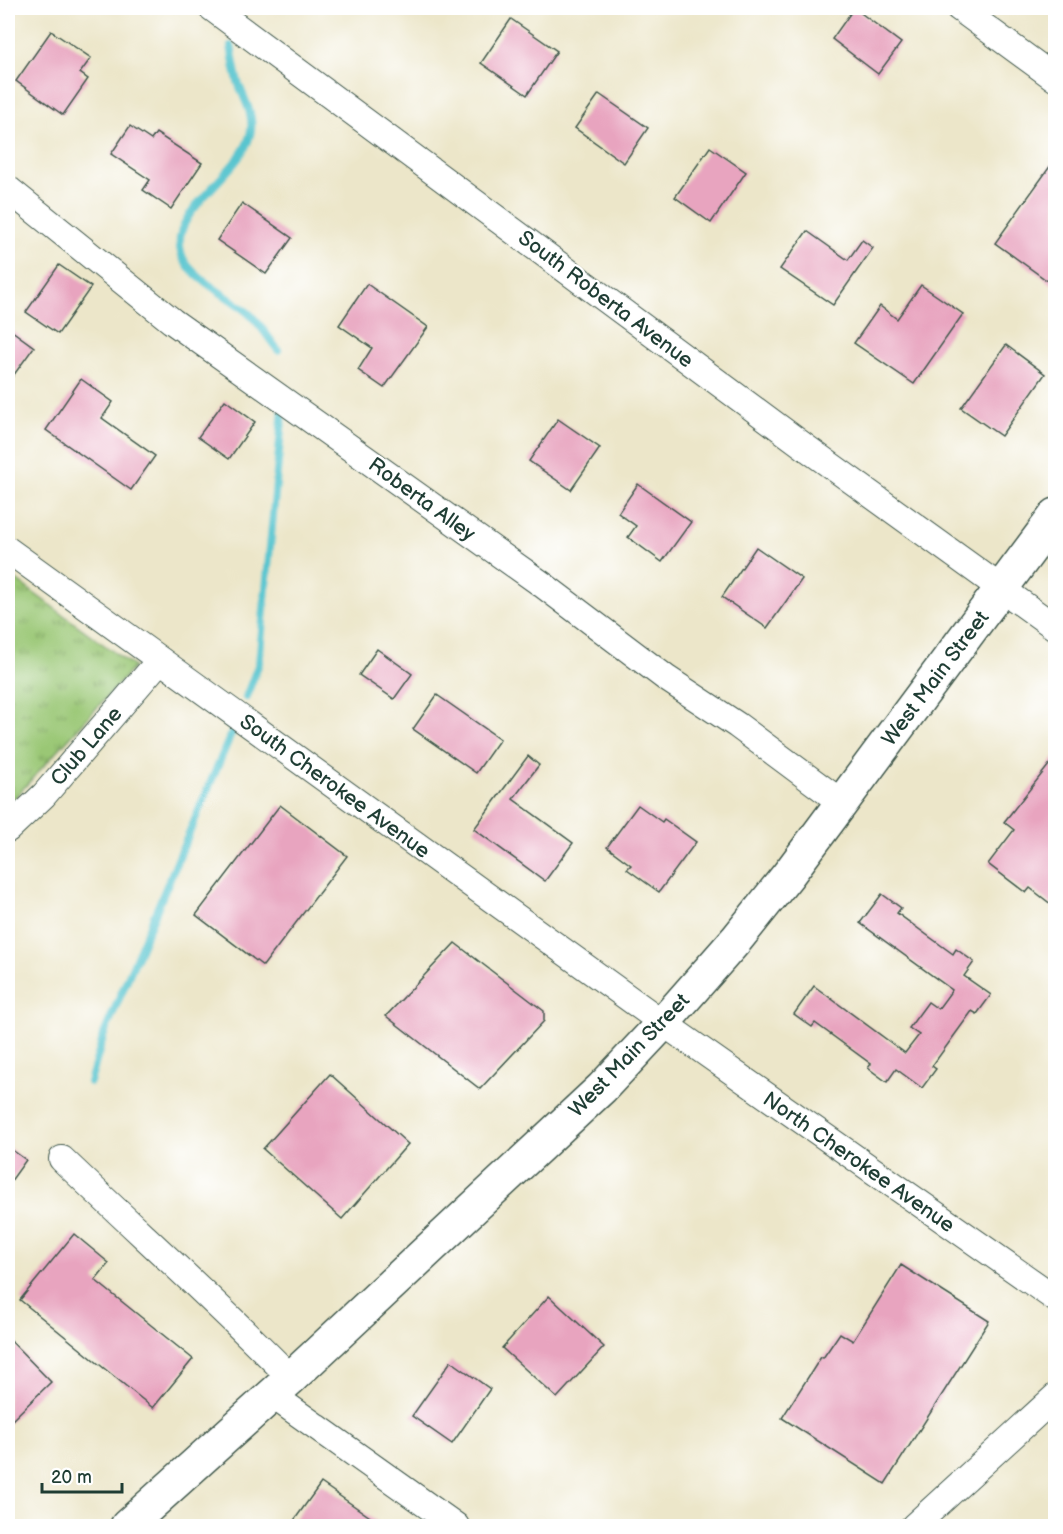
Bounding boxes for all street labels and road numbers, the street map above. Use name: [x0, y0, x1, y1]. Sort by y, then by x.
street label: South Roberta Avenue: [513, 225, 698, 373]
street label: Roberta Alley: [363, 452, 480, 547]
street label: West Main Street: [876, 605, 995, 751]
street label: Club Lane: [45, 702, 127, 791]
street label: South Cherokee Avenue: [235, 709, 435, 864]
street label: West Main Street: [564, 988, 695, 1123]
street label: North Cherokee Avenue: [758, 1087, 959, 1238]

